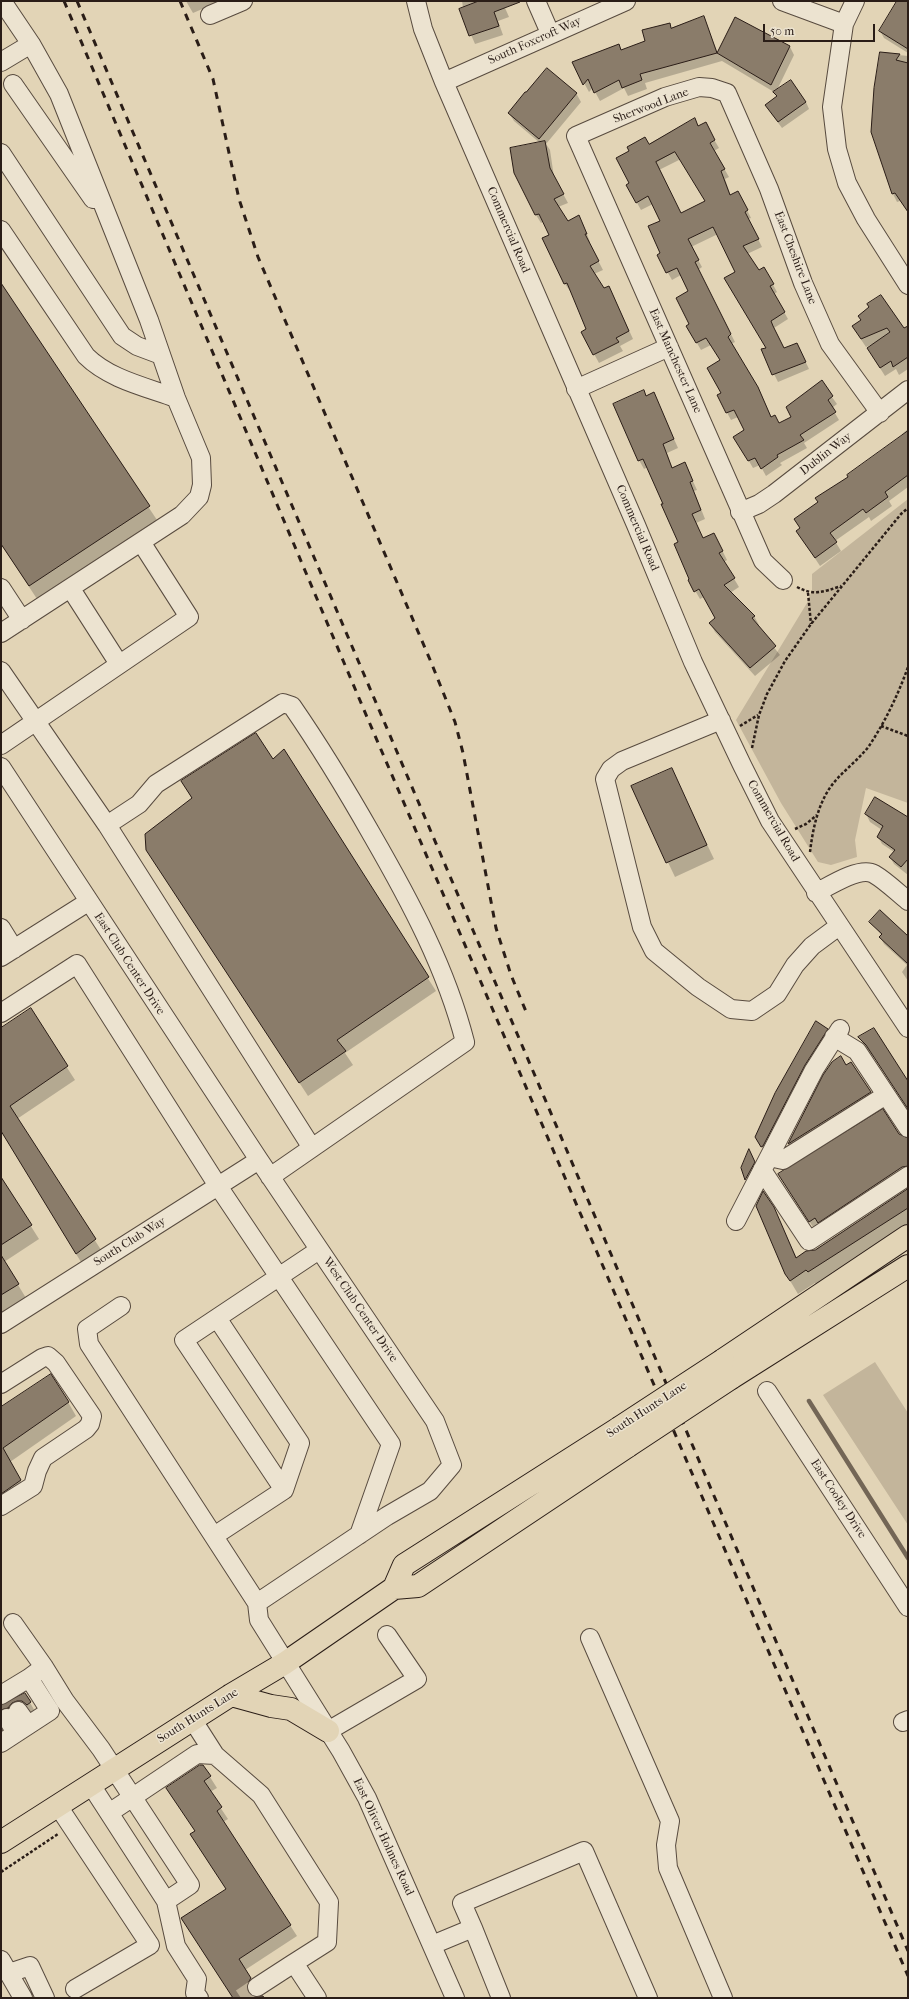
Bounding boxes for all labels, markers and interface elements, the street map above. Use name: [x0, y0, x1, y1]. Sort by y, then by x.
street label: South Foxcroft Way: [486, 14, 584, 68]
scale bar: [765, 16, 877, 42]
text: 50 m: [770, 24, 794, 38]
street label: Sherwood Lane: [611, 85, 691, 127]
street label: Commercial Road: [483, 185, 533, 275]
street label: East Cheshire Lane: [771, 209, 819, 307]
street label: East Manchester Lane: [645, 306, 705, 416]
street label: Dublin Way: [797, 429, 855, 479]
street label: Commercial Road: [612, 483, 662, 573]
street label: Commercial Road: [744, 778, 802, 864]
street label: East Club Center Drive: [91, 910, 167, 1018]
street label: South Club Way: [91, 1214, 169, 1270]
street label: West Club Center Drive: [320, 1255, 400, 1365]
street label: South Hunts Lane: [604, 1379, 690, 1441]
street label: East Cooley Drive: [807, 1457, 869, 1541]
street label: South Hunts Lane: [155, 1685, 241, 1747]
street label: East Oliver Holmes Road: [349, 1776, 417, 1898]

